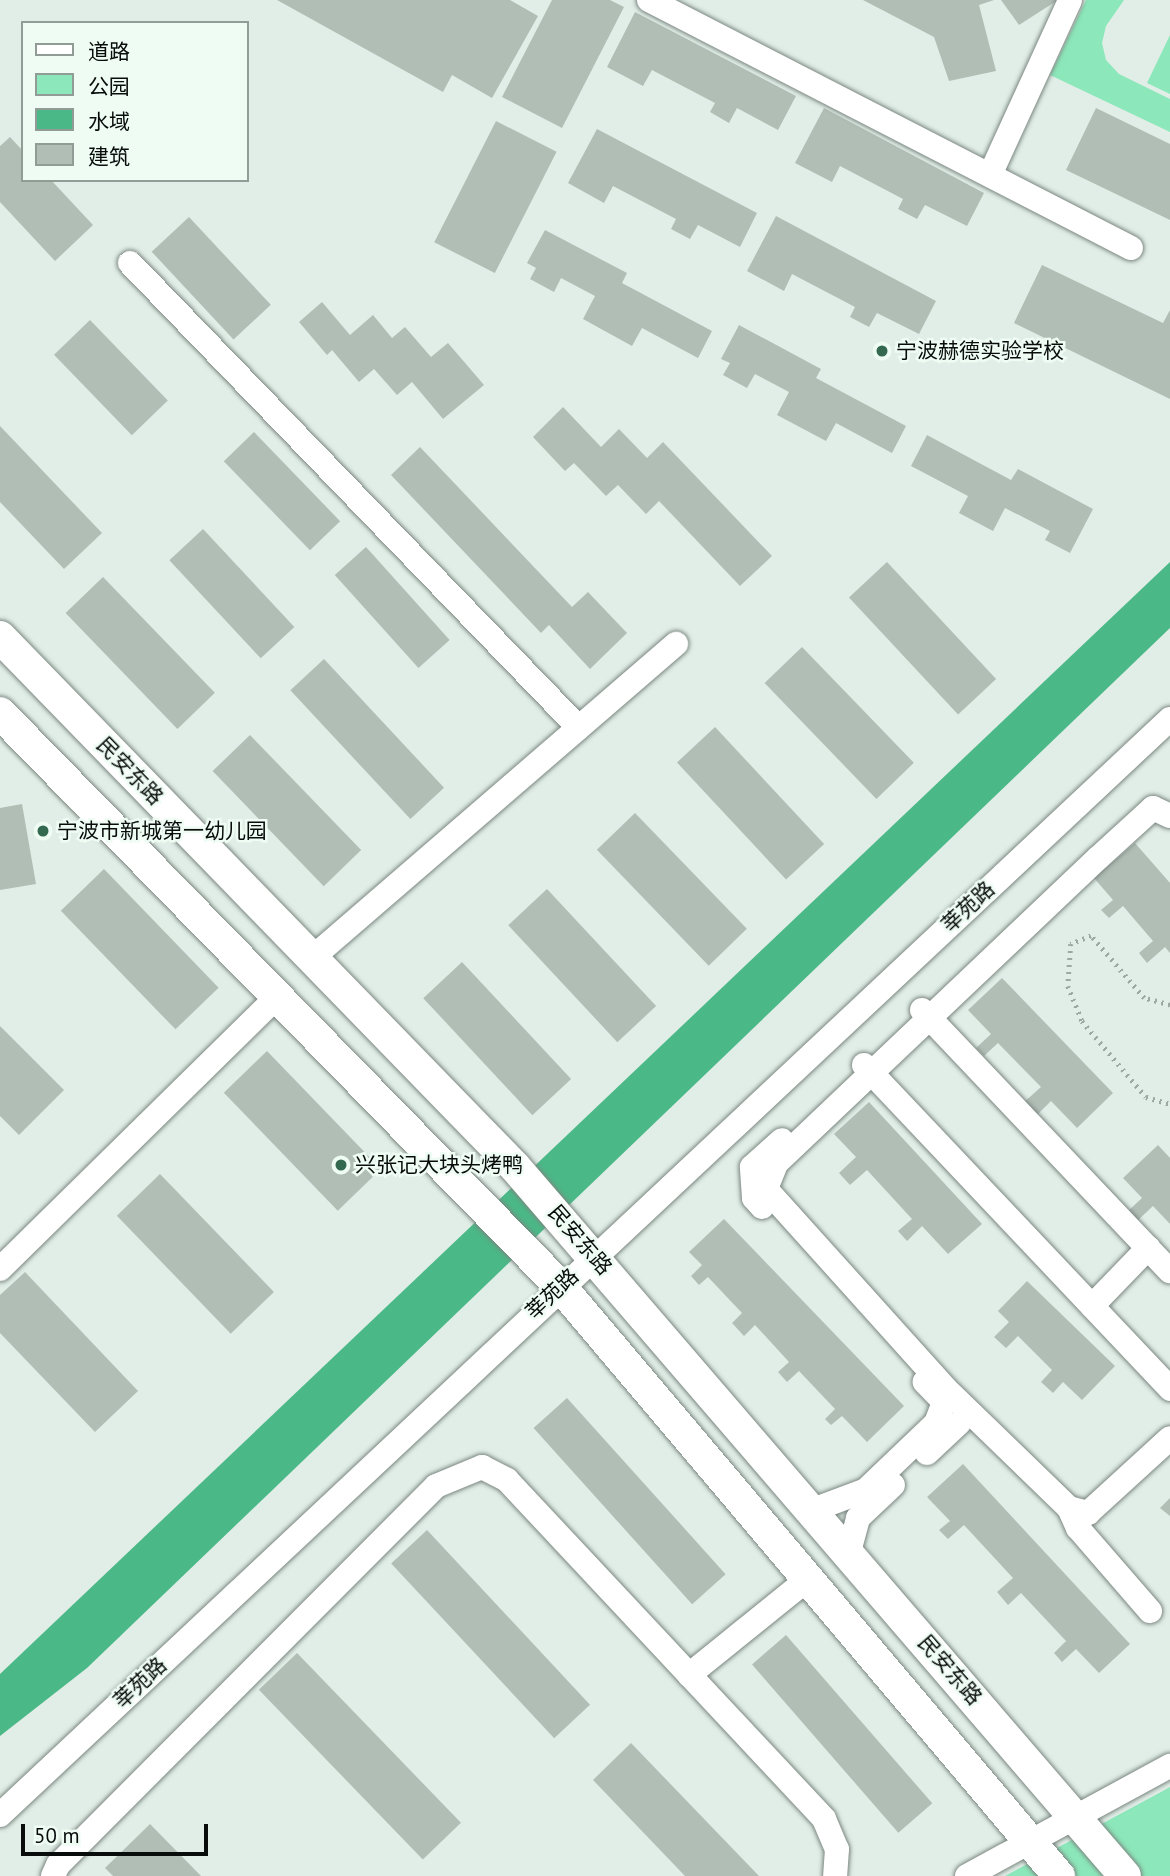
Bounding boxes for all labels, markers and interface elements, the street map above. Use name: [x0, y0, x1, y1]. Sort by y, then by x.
legend: [21, 21, 248, 182]
text: 道路: [88, 38, 130, 65]
text: 公园: [88, 73, 130, 100]
text: 水域: [88, 108, 130, 135]
text: 建筑: [88, 143, 130, 170]
place label: 宁波赫德实验学校: [896, 338, 1064, 364]
marker: 宁波赫德实验学校: [874, 343, 890, 359]
street label: 民安东路: [92, 732, 168, 810]
place label: 宁波市新城第一幼儿园: [57, 818, 267, 844]
marker: 宁波市新城第一幼儿园: [35, 823, 51, 839]
street label: 莘苑路: [936, 876, 1000, 938]
place label: 兴张记大块头烤鸭: [355, 1152, 523, 1178]
marker: 兴张记大块头烤鸭: [333, 1157, 349, 1173]
street label: 民安东路: [543, 1200, 617, 1280]
street label: 莘苑路: [520, 1263, 584, 1325]
street label: 民安东路: [913, 1630, 987, 1710]
street label: 莘苑路: [108, 1652, 172, 1714]
scale bar: [24, 1810, 212, 1854]
text: 50 m: [34, 1822, 80, 1849]

